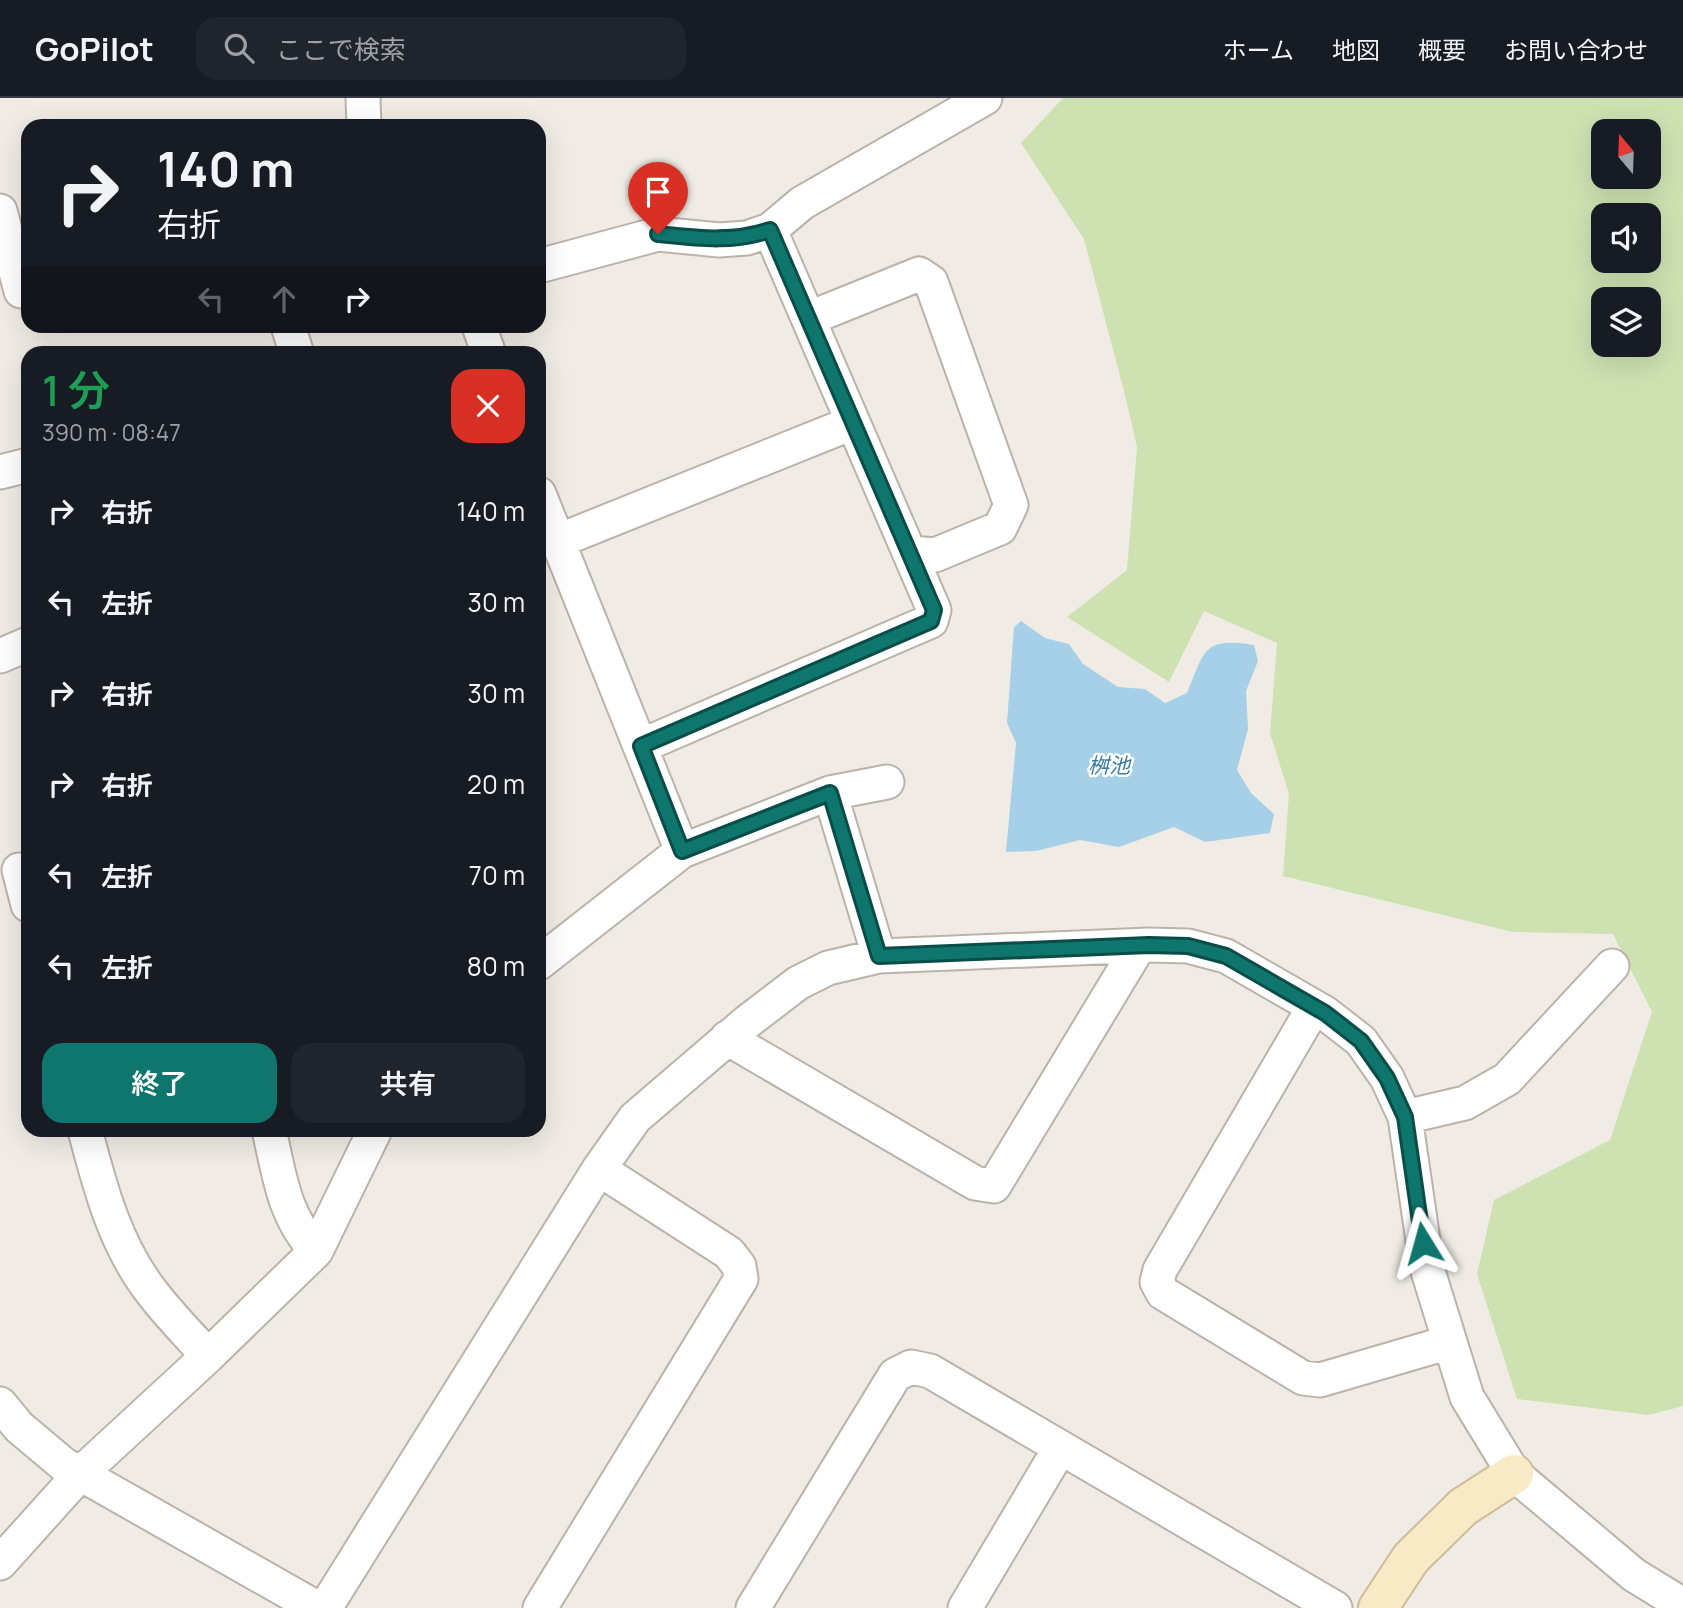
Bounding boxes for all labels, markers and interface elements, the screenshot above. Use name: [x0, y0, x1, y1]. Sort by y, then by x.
search box: [196, 17, 686, 80]
text: GoPilot: [35, 26, 154, 71]
icon: search: [220, 29, 258, 67]
text: ここで検索: [276, 31, 406, 67]
text: ホーム: [1223, 33, 1294, 66]
text: 地図: [1332, 33, 1380, 66]
text: 概要: [1418, 33, 1466, 66]
text: お問い合わせ: [1504, 33, 1648, 66]
north arrow: [1591, 119, 1661, 189]
map controls: [1591, 119, 1661, 357]
text: 140 m: [157, 135, 294, 202]
icon: right: [42, 147, 133, 238]
pin: [628, 162, 688, 234]
icon: arrive: [639, 173, 677, 211]
text: 右折: [157, 202, 221, 246]
button: sound: [1591, 203, 1661, 273]
icon: left: [192, 280, 230, 318]
icon: ahead: [265, 280, 303, 318]
icon: right: [338, 280, 376, 318]
button: layers: [1591, 287, 1661, 357]
text: 1 分: [42, 361, 110, 419]
button: close: [451, 369, 525, 443]
text: 390 m · 08:47: [42, 416, 181, 448]
icon: right: [42, 492, 80, 530]
text: 140 m: [456, 493, 525, 529]
text: 右折: [101, 494, 153, 530]
icon: left: [42, 583, 80, 621]
text: 30 m: [468, 584, 525, 620]
text: 左折: [101, 585, 153, 621]
icon: right: [42, 674, 80, 712]
text: 30 m: [468, 675, 525, 711]
text: 右折: [101, 676, 153, 712]
water label: 桝池: [1088, 751, 1132, 779]
icon: right: [42, 765, 80, 803]
text: 20 m: [467, 766, 525, 802]
text: 右折: [101, 767, 153, 803]
icon: left: [42, 856, 80, 894]
text: 70 m: [469, 857, 525, 893]
text: 左折: [101, 858, 153, 894]
icon: left: [42, 947, 80, 985]
text: 80 m: [467, 948, 525, 984]
text: 左折: [101, 949, 153, 985]
button: 終了: [42, 1043, 277, 1123]
button: 共有: [291, 1043, 525, 1123]
position arrow: [1386, 1206, 1460, 1280]

